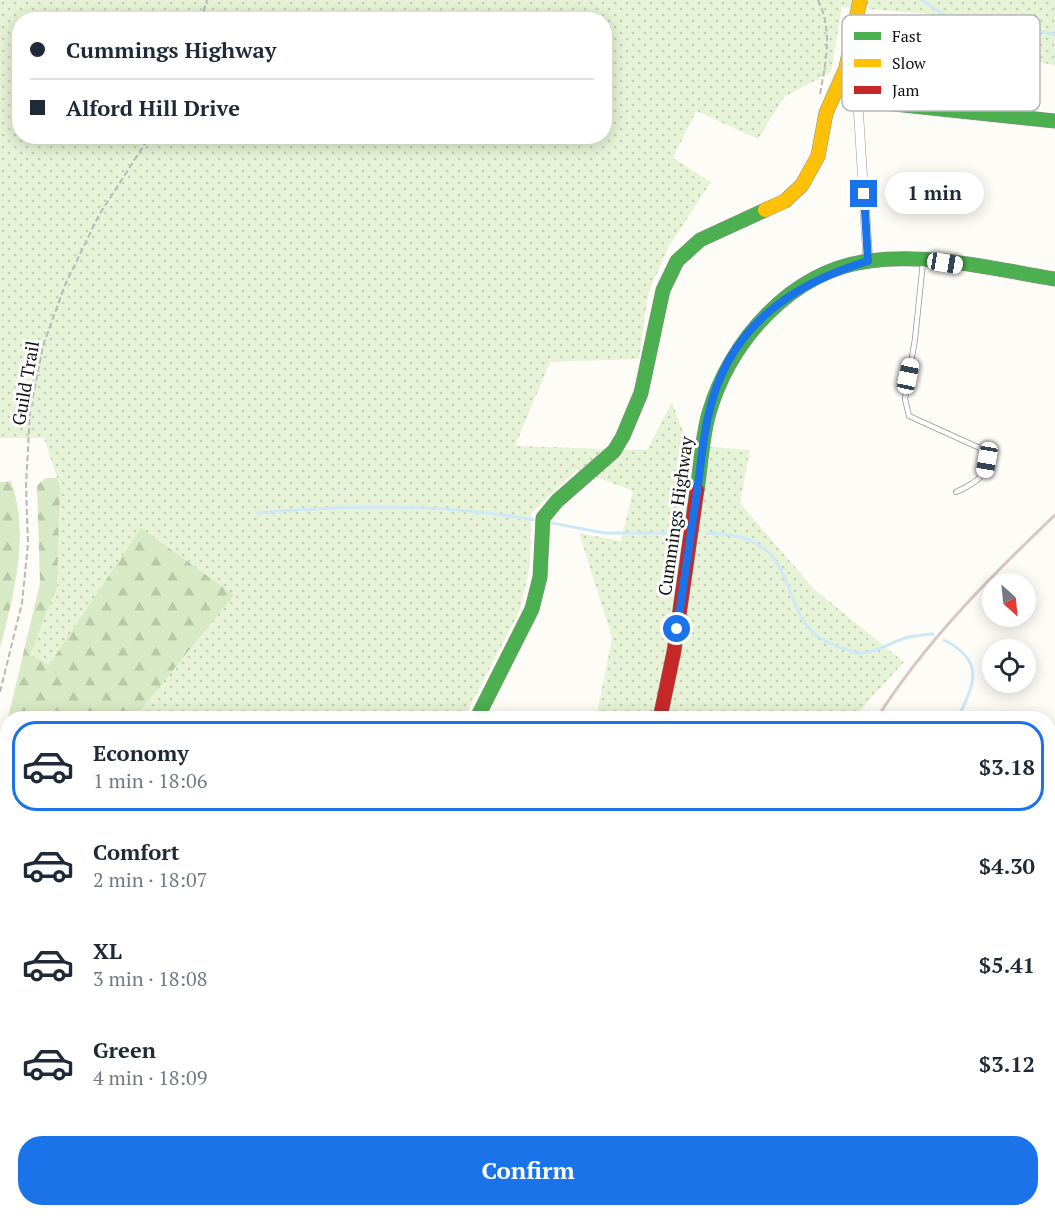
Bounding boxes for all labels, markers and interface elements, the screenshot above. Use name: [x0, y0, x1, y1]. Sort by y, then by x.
legend: [842, 15, 1040, 111]
text: Fast: [892, 25, 922, 47]
text: Cummings Highway: [66, 35, 276, 64]
text: Slow: [892, 52, 926, 74]
text: Jam: [892, 79, 920, 101]
text: Alford Hill Drive: [66, 93, 240, 122]
callout: 1 min: [885, 173, 984, 215]
text: 1 min: [907, 179, 962, 206]
route end: [850, 180, 877, 207]
car: [926, 251, 964, 275]
street label: Guild Trail: [6, 339, 44, 427]
car: [895, 357, 921, 395]
street label: Cummings Highway: [652, 434, 698, 597]
car: [975, 441, 999, 479]
north arrow: [982, 573, 1036, 627]
map controls: [982, 573, 1036, 693]
route start: [663, 615, 690, 642]
button: locate: [982, 639, 1036, 693]
text: Economy: [93, 738, 189, 767]
icon: car: [21, 739, 75, 793]
text: $3.18: [979, 752, 1035, 781]
text: 1 min · 18:06: [93, 767, 207, 794]
text: Comfort: [93, 837, 179, 866]
icon: car: [21, 838, 75, 892]
text: $4.30: [979, 851, 1035, 880]
text: 2 min · 18:07: [93, 866, 207, 893]
text: XL: [93, 936, 122, 965]
icon: car: [21, 937, 75, 991]
text: $5.41: [979, 950, 1035, 979]
text: 3 min · 18:08: [93, 965, 207, 992]
text: Green: [93, 1035, 156, 1064]
icon: car: [21, 1036, 75, 1090]
text: $3.12: [979, 1049, 1035, 1078]
text: 4 min · 18:09: [93, 1064, 207, 1091]
button: Confirm: [18, 1136, 1038, 1205]

